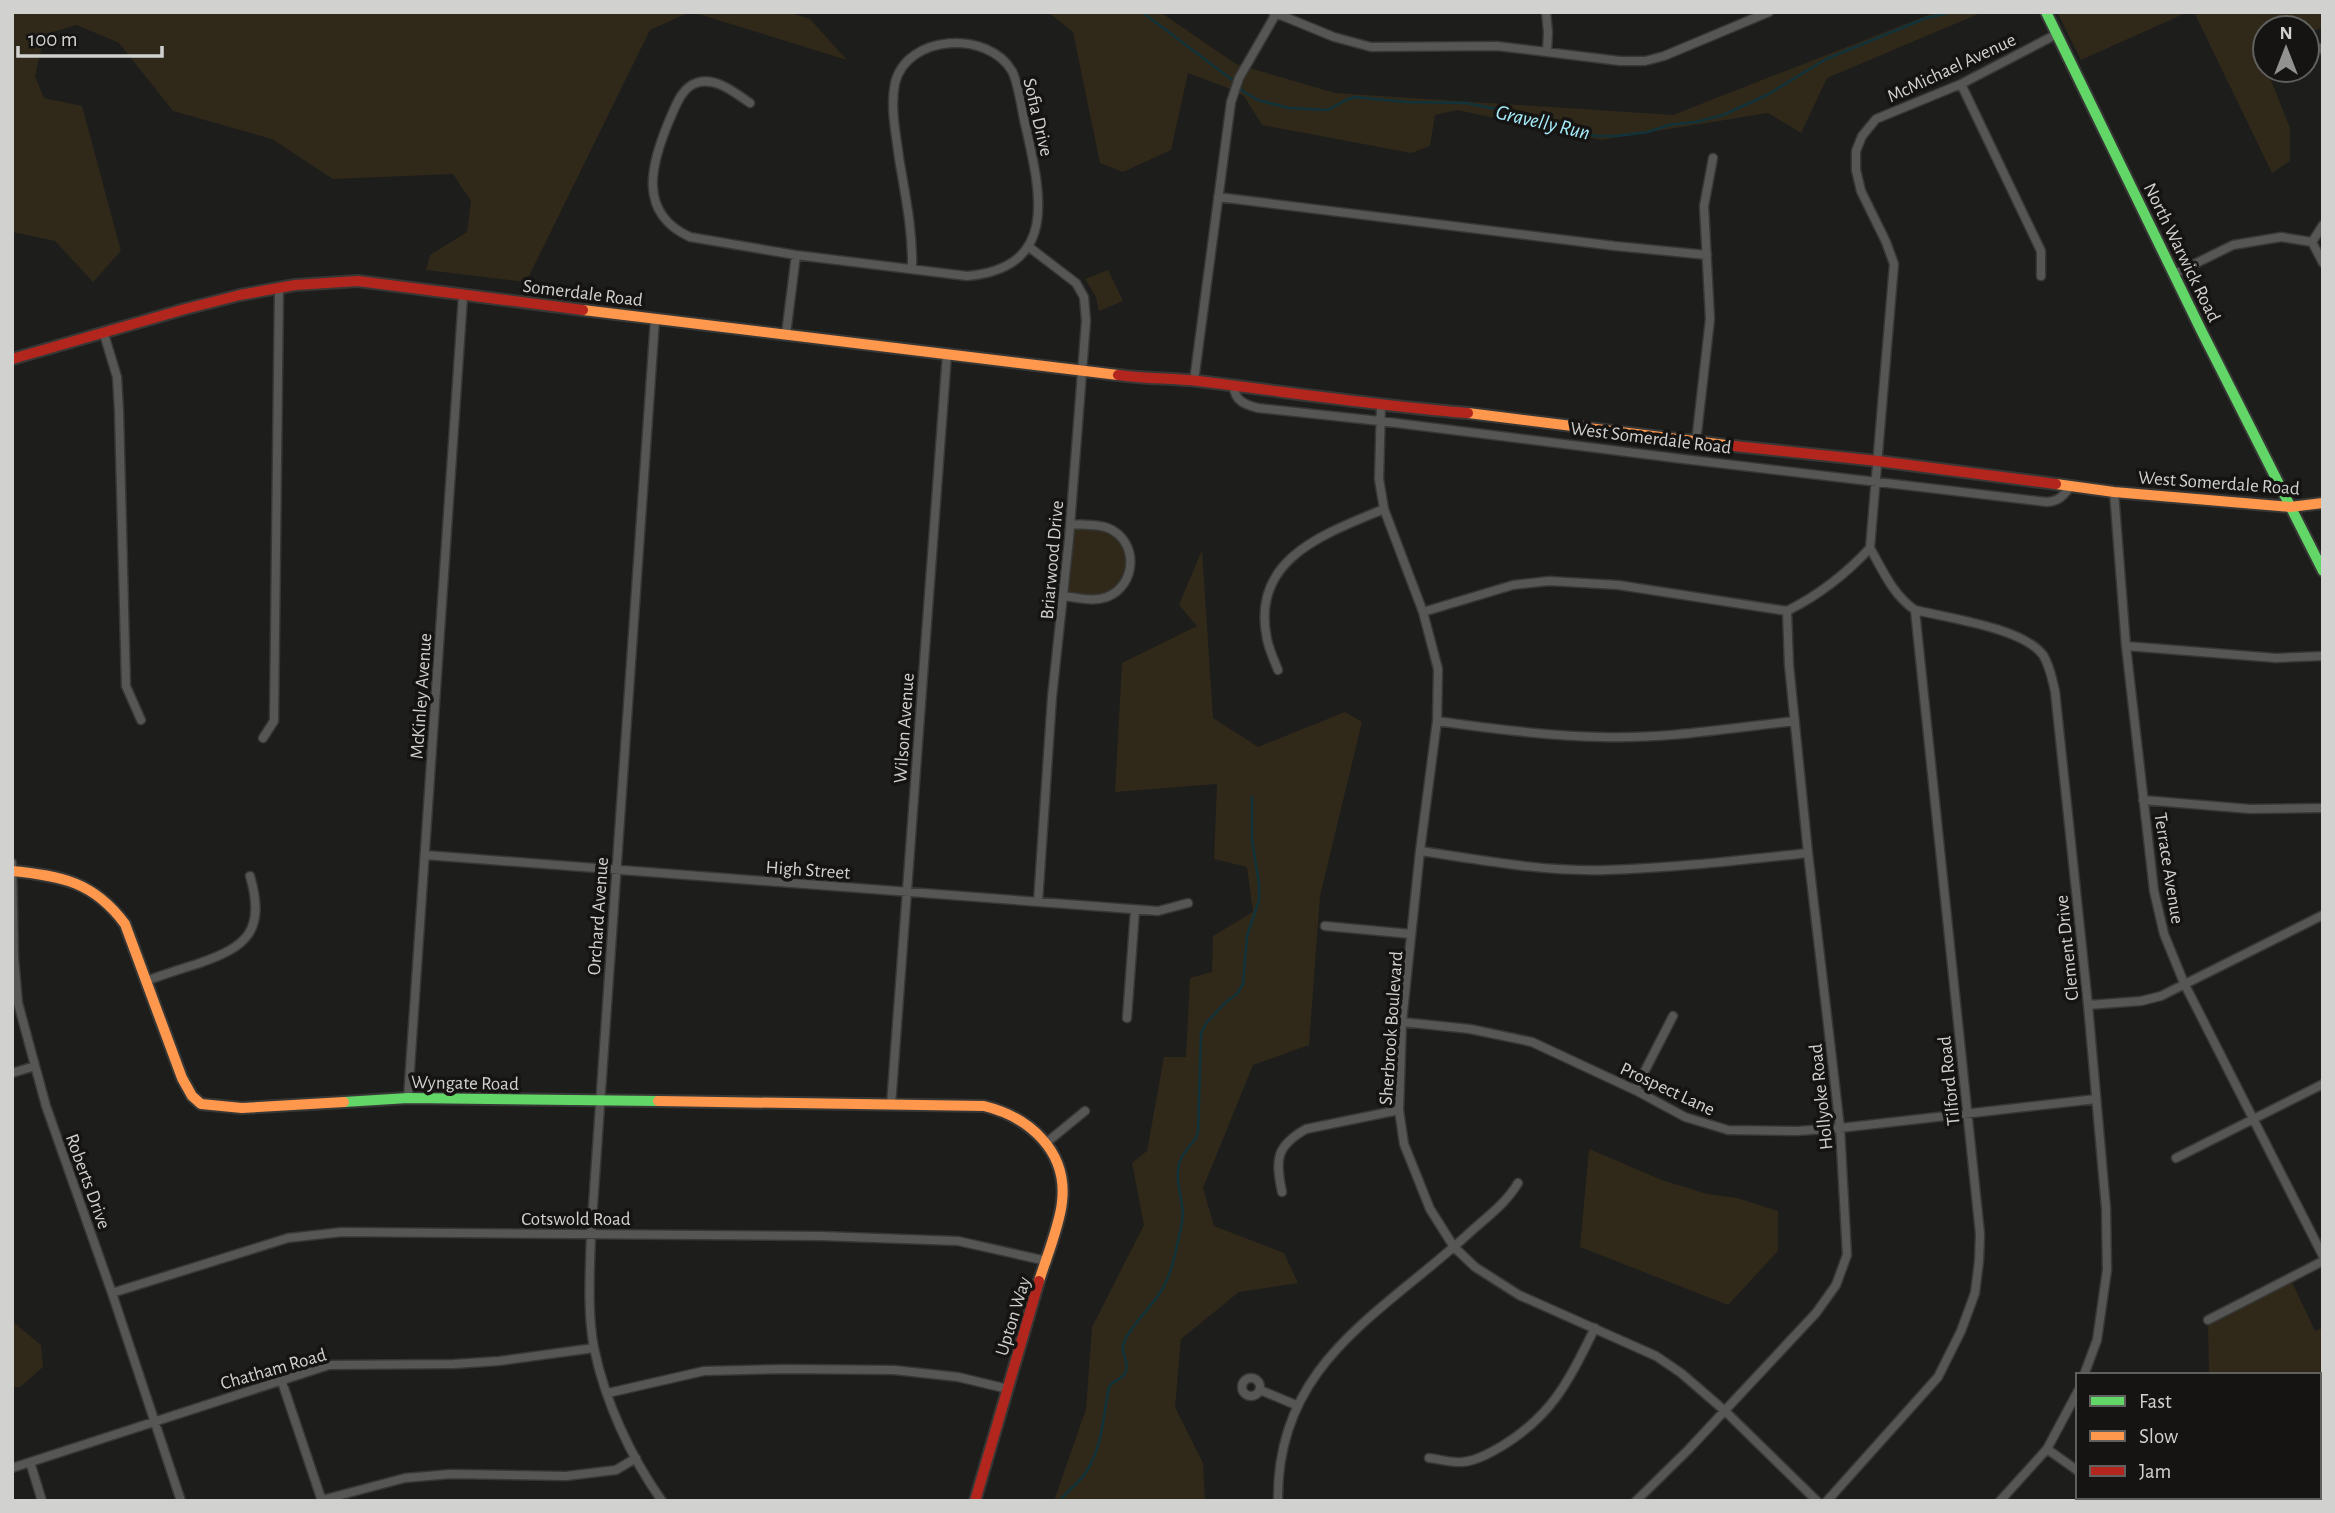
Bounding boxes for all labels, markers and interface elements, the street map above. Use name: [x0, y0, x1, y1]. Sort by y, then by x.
scale bar: [18, 14, 161, 58]
north arrow: [2251, 14, 2321, 84]
text: N: [2279, 24, 2293, 43]
text: 100 m: [28, 29, 78, 50]
street label: McMichael Avenue: [1884, 30, 2019, 106]
street label: Sofia Drive: [1019, 76, 1056, 158]
water label: Gravelly Run: [1494, 101, 1592, 144]
street label: North Warwick Road: [2140, 180, 2224, 325]
street label: Somerdale Road: [522, 277, 644, 310]
street label: West Somerdale Road: [1569, 419, 1732, 458]
street label: West Somerdale Road: [2137, 468, 2300, 499]
street label: Briarwood Drive: [1038, 500, 1067, 620]
street label: McKinley Avenue: [408, 632, 435, 760]
street label: Wilson Avenue: [891, 672, 918, 784]
street label: Terrace Avenue: [2150, 811, 2187, 925]
street label: Orchard Avenue: [585, 856, 612, 976]
street label: High Street: [765, 858, 851, 883]
street label: Clement Drive: [2053, 894, 2082, 1001]
street label: Sherbrook Boulevard: [1377, 950, 1406, 1106]
street label: Tilford Road: [1935, 1035, 1964, 1127]
street label: Hollyoke Road: [1806, 1043, 1837, 1151]
street label: Prospect Lane: [1617, 1059, 1718, 1120]
street label: Wyngate Road: [411, 1073, 519, 1094]
street label: Roberts Drive: [62, 1131, 114, 1232]
street label: Cotswold Road: [521, 1210, 631, 1229]
street label: Upton Way: [992, 1275, 1034, 1358]
street label: Chatham Road: [218, 1345, 329, 1394]
legend: [2076, 1373, 2321, 1499]
text: Fast: [2139, 1391, 2172, 1412]
text: Slow: [2139, 1426, 2178, 1447]
text: Jam: [2139, 1461, 2171, 1482]

